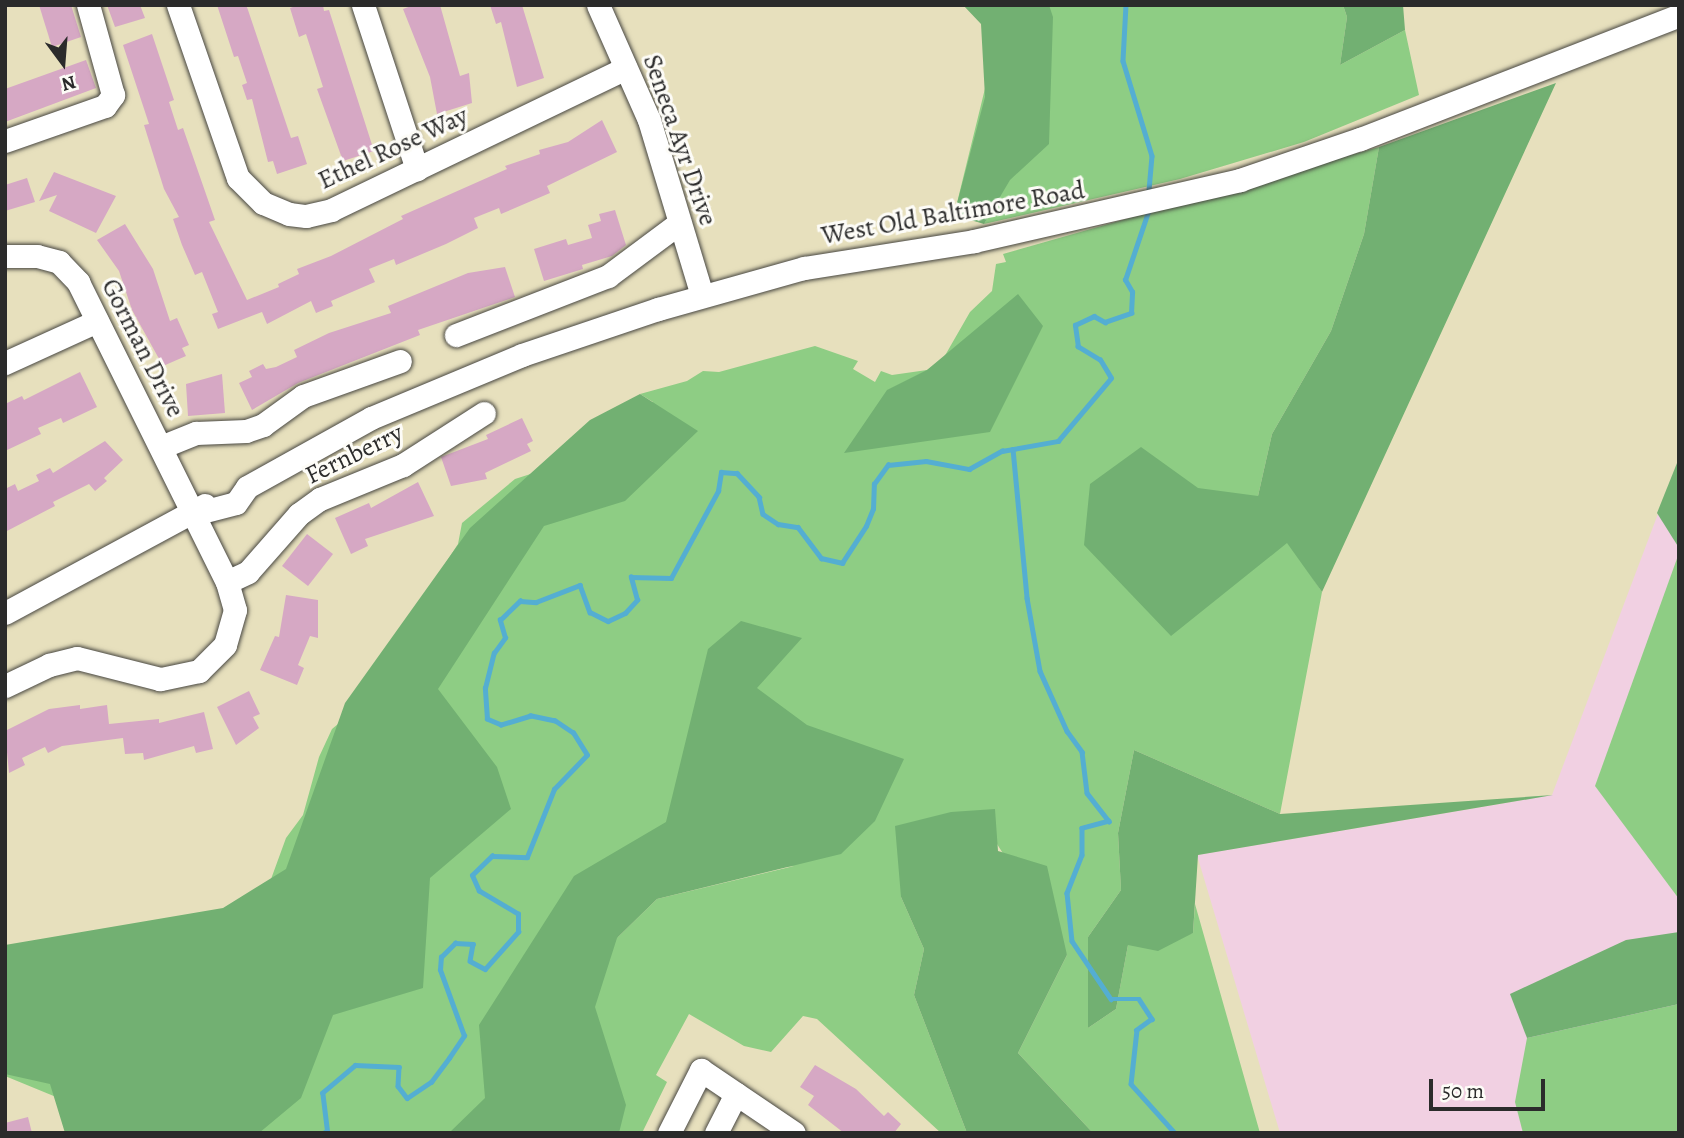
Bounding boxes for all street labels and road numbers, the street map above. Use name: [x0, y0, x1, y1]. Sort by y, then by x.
street label: Seneca Ayr Drive: [636, 51, 724, 229]
street label: Ethel Rose Way: [313, 100, 473, 196]
street label: West Old Baltimore Road: [819, 174, 1087, 252]
street label: Gorman Drive: [95, 274, 191, 422]
street label: Fernberry: [300, 417, 408, 491]

